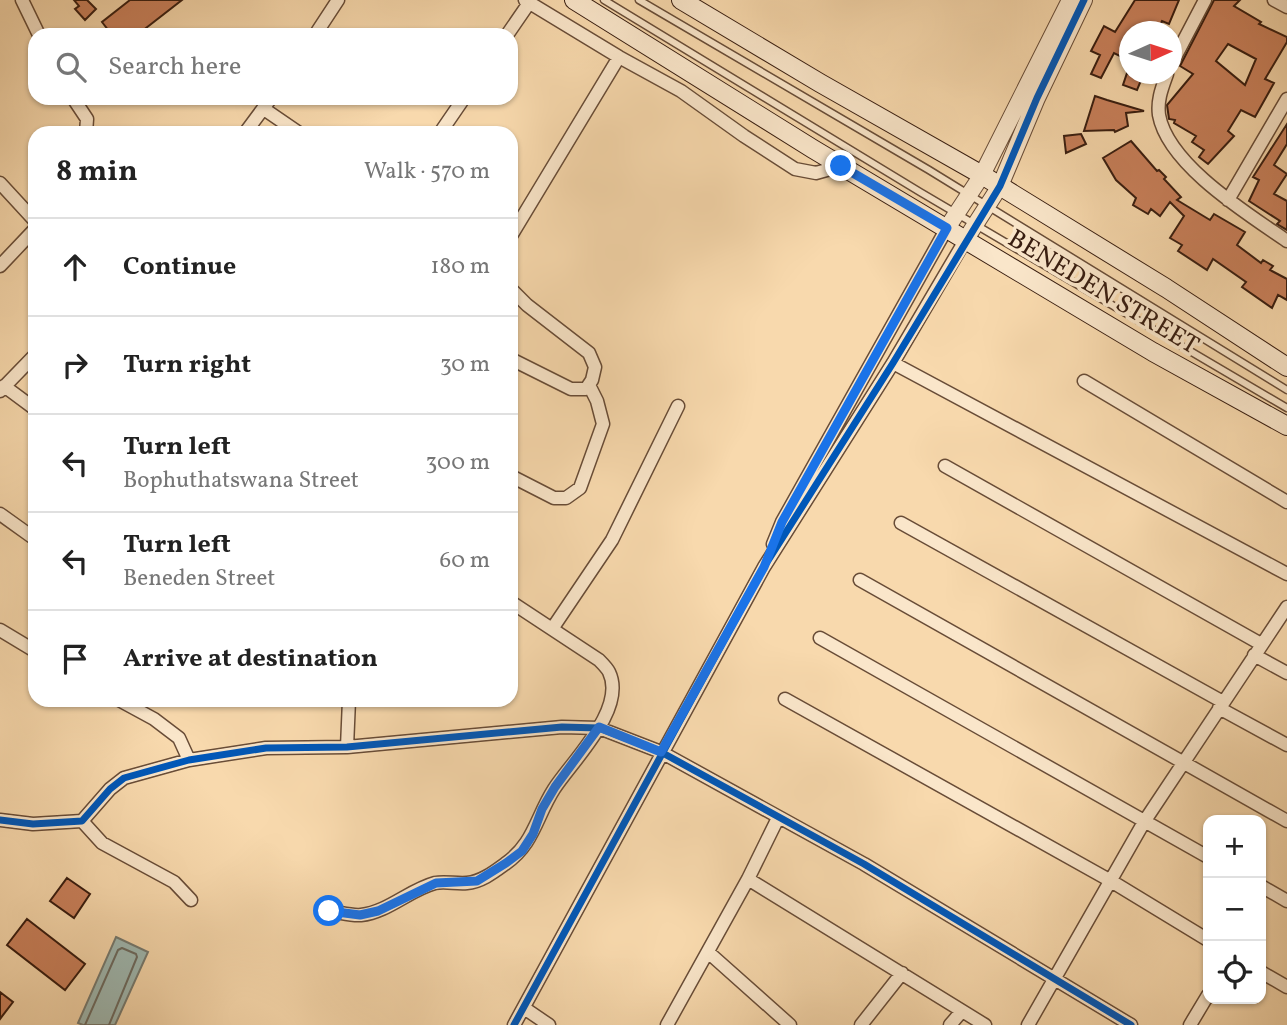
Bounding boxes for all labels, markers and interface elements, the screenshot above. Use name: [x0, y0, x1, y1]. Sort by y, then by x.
north arrow: [1119, 21, 1182, 84]
search box: [28, 28, 518, 105]
icon: search: [52, 48, 90, 86]
text: Search here: [108, 49, 241, 85]
route end: [825, 150, 856, 181]
text: 8 min: [56, 151, 138, 193]
text: Walk · 570 m: [364, 156, 490, 188]
street label: BENEDEN STREET: [1001, 221, 1205, 364]
icon: ahead: [56, 248, 94, 286]
text: Continue: [123, 249, 236, 285]
text: 180 m: [431, 251, 490, 283]
icon: right: [56, 346, 94, 384]
text: Turn right: [123, 347, 251, 383]
text: 30 m: [440, 349, 490, 381]
text: Turn left: [123, 429, 231, 465]
icon: left: [56, 444, 94, 482]
text: 300 m: [426, 447, 490, 479]
text: Bophuthatswana Street: [123, 465, 359, 497]
text: Turn left: [123, 527, 231, 563]
icon: left: [56, 542, 94, 580]
text: 60 m: [440, 545, 490, 577]
text: Beneden Street: [123, 563, 275, 595]
icon: arrive: [56, 640, 94, 678]
text: Arrive at destination: [123, 641, 378, 677]
map controls: [1203, 815, 1266, 1004]
button: +: [1203, 815, 1266, 878]
button: −: [1203, 878, 1266, 941]
route start: [313, 895, 344, 926]
button: locate: [1203, 941, 1266, 1004]

